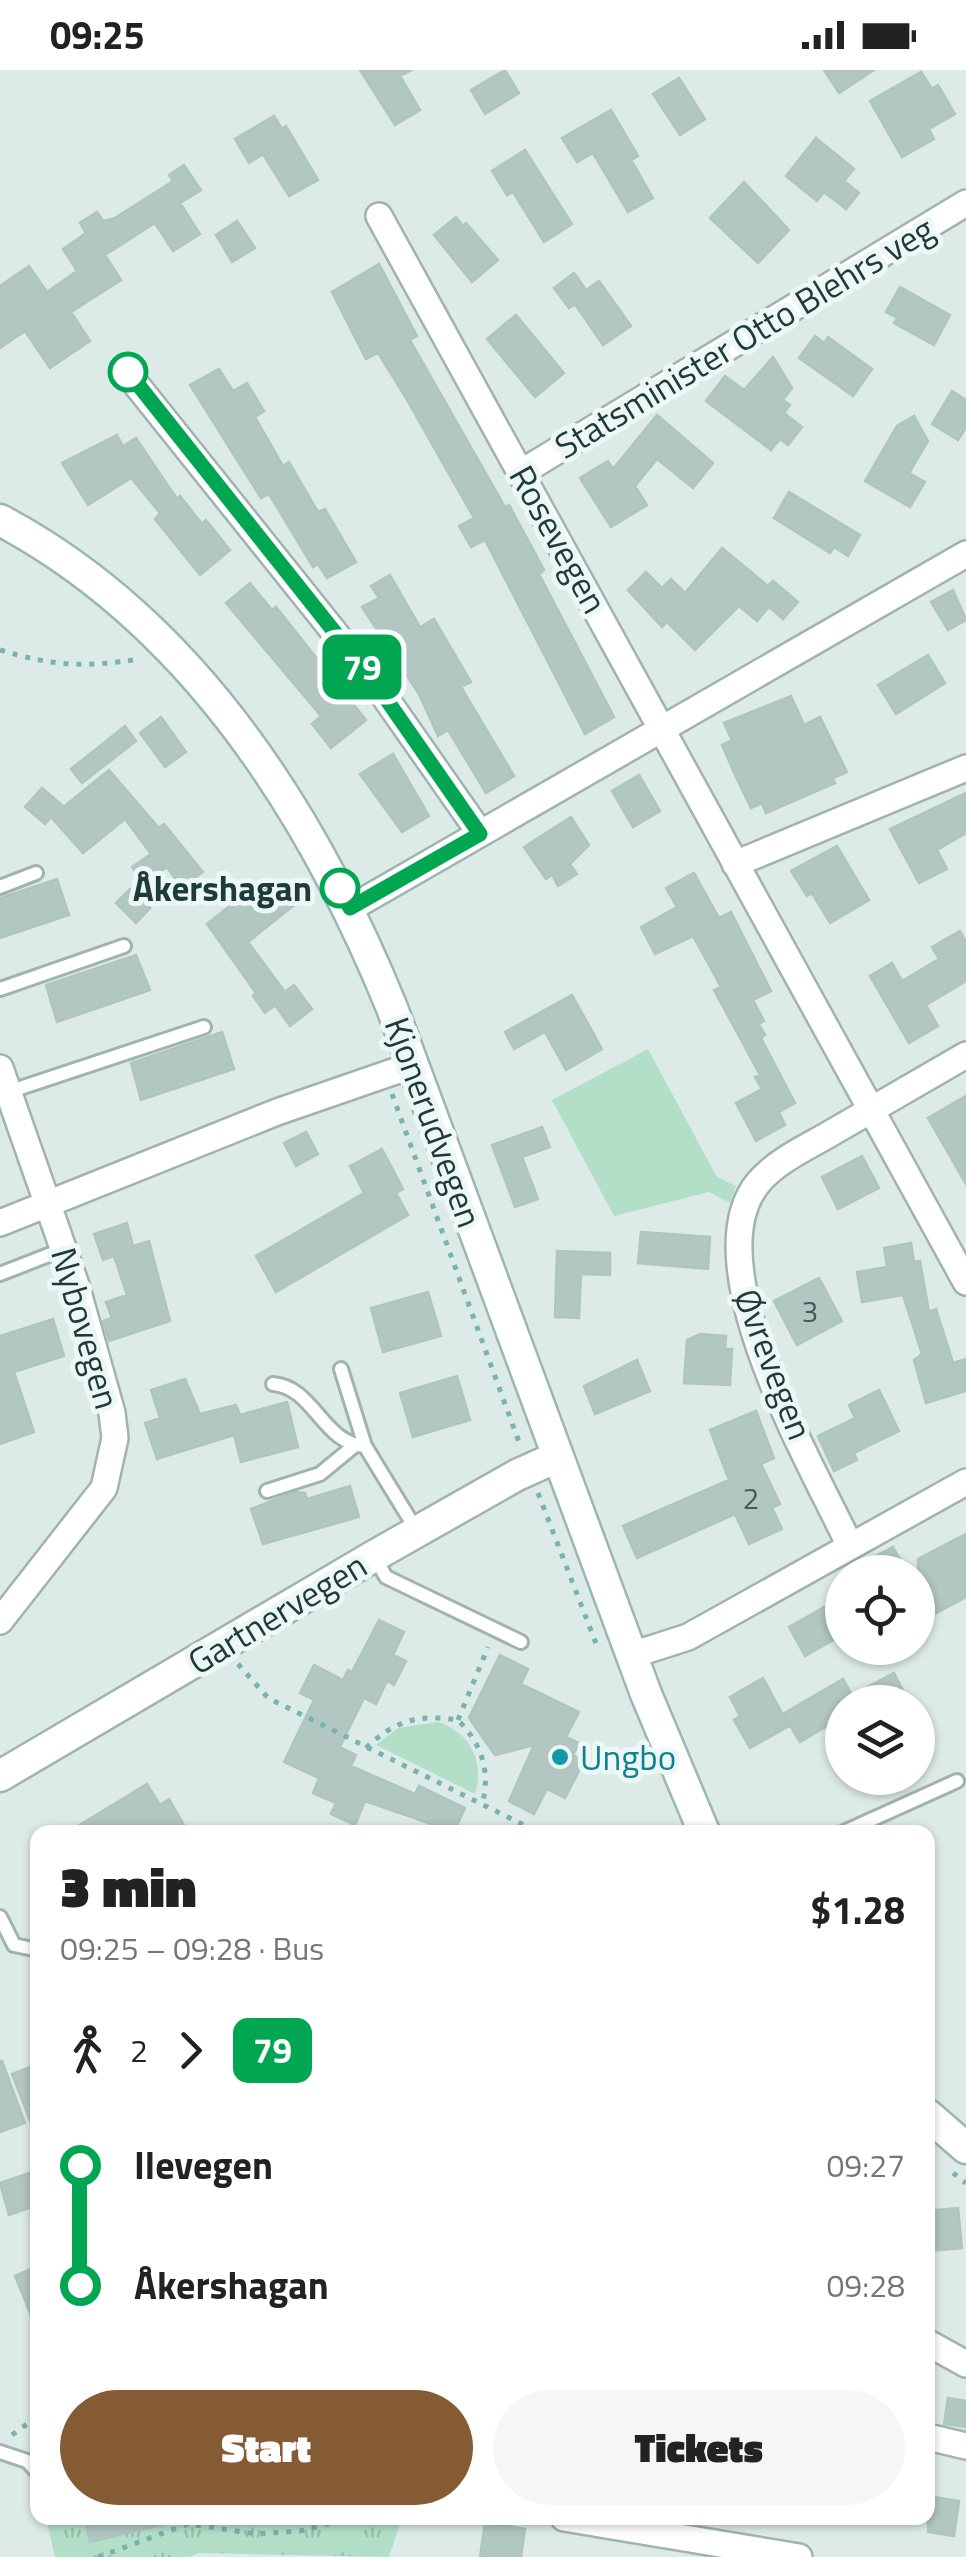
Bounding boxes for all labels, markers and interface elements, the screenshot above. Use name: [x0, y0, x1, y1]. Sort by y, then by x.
text: 09:25: [50, 6, 145, 64]
street label: Statsminister Otto Blehrs veg: [544, 202, 944, 472]
unlabelled marker: [109, 353, 147, 391]
street label: Rosevegen: [496, 455, 622, 623]
line badge: 79: [317, 634, 407, 700]
text: 79: [342, 640, 382, 694]
place label: Åkershagan: [133, 861, 312, 915]
marker: Åkershagan: [321, 869, 359, 907]
street label: Kjonerudvegen: [371, 1009, 497, 1235]
street label: Nybovegen: [37, 1241, 135, 1415]
street label: Øvrevegen: [721, 1281, 827, 1447]
house number: 3: [802, 1288, 818, 1334]
house number: 2: [743, 1475, 759, 1521]
street label: Gartnervegen: [177, 1538, 377, 1688]
map controls: [825, 1555, 935, 1795]
button: locate: [825, 1555, 935, 1665]
button: layers: [825, 1685, 935, 1795]
place label: Ungbo: [580, 1730, 676, 1784]
marker: Ungbo: [549, 1746, 571, 1768]
text: 3 min: [60, 1845, 197, 1928]
text: $1.28: [810, 1881, 905, 1939]
text: 09:25 – 09:28 · Bus: [60, 1924, 324, 1972]
icon: walk: [60, 2023, 115, 2078]
icon: forward: [163, 2023, 218, 2078]
text: 79: [253, 2023, 292, 2077]
text: 2: [130, 2026, 148, 2074]
text: Ilevegen: [134, 2136, 273, 2194]
text: 09:27: [826, 2141, 905, 2189]
text: Åkershagan: [134, 2256, 329, 2314]
text: 09:28: [826, 2261, 905, 2309]
button: Start: [60, 2390, 473, 2505]
button: Tickets: [493, 2390, 905, 2505]

